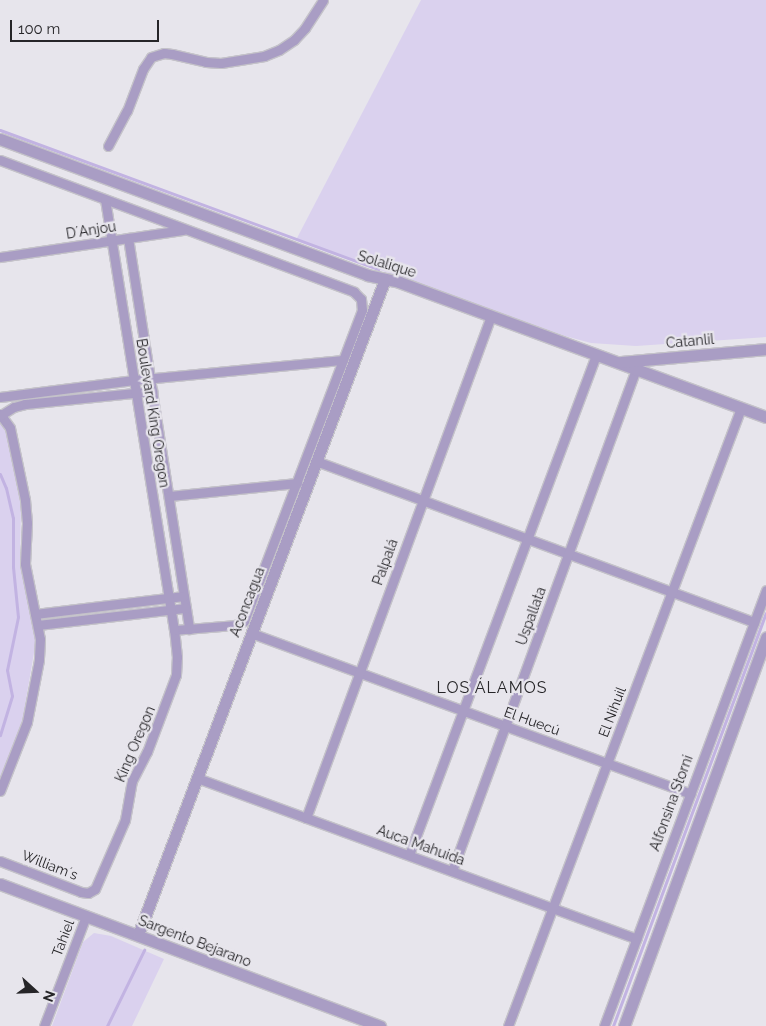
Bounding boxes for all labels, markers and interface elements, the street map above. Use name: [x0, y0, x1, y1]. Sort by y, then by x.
scale bar: [12, 10, 161, 42]
text: 100 m: [18, 20, 60, 38]
street label: D´Anjou: [65, 218, 117, 242]
street label: Solalique: [356, 247, 418, 281]
street label: Catanlil: [665, 331, 715, 351]
street label: Boulevard King Oregon: [133, 337, 173, 489]
street label: Palpalá: [369, 537, 401, 587]
street label: Aconcagua: [226, 565, 268, 639]
street label: Uspallata: [513, 584, 549, 648]
district label: LOS ÁLAMOS: [435, 678, 549, 698]
street label: El Nihuil: [595, 684, 629, 740]
street label: King Oregon: [111, 703, 159, 785]
street label: El Huecú: [502, 703, 562, 739]
street label: Alfonsina Storni: [646, 753, 696, 853]
street label: Auca Mahuida: [375, 821, 467, 869]
street label: William´s: [20, 847, 80, 883]
street label: Sargento Bejarano: [136, 912, 254, 970]
street label: Tahiel: [48, 917, 78, 959]
north arrow: [10, 966, 60, 1016]
text: N: [40, 988, 58, 1004]

